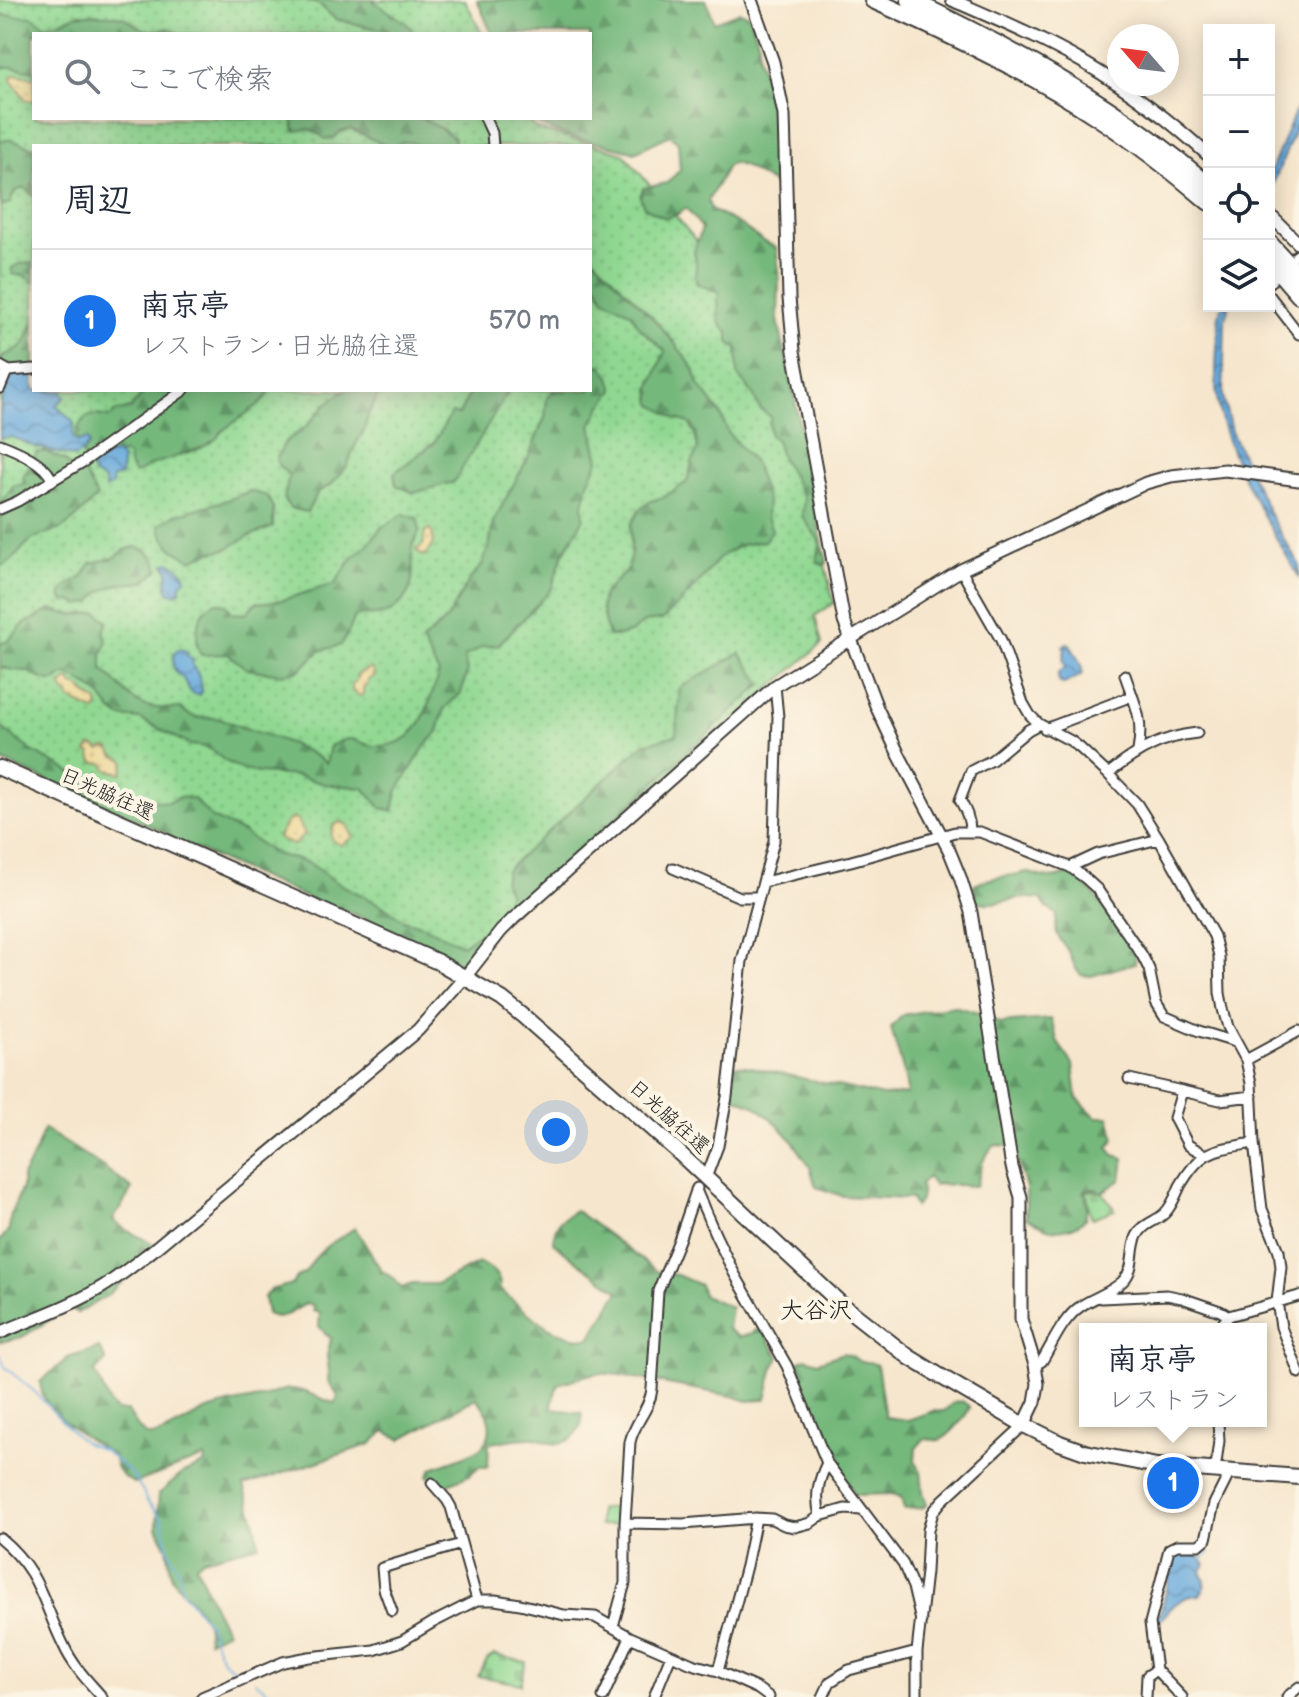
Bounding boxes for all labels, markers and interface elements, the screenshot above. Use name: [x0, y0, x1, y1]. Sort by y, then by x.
north arrow: [1107, 24, 1179, 96]
map controls: [1203, 24, 1275, 312]
button: +: [1203, 24, 1275, 96]
search box: [32, 32, 592, 120]
icon: search: [60, 54, 104, 98]
text: ここで検索: [124, 62, 274, 98]
button: −: [1203, 96, 1275, 168]
button: locate: [1203, 168, 1275, 240]
text: 周辺: [64, 180, 132, 221]
button: layers: [1203, 240, 1275, 312]
text: 南京亭: [140, 288, 230, 324]
text: 1: [85, 306, 95, 337]
text: 570 m: [489, 306, 560, 337]
text: レストラン · 日光脇往還: [140, 331, 419, 362]
street label: 日光脇往還: [56, 763, 158, 825]
street label: 日光脇往還: [624, 1075, 714, 1159]
your location: [536, 1112, 576, 1152]
district label: 大谷沢: [780, 1296, 852, 1325]
popup: [1079, 1323, 1267, 1427]
text: 南京亭: [1107, 1342, 1197, 1378]
text: レストラン: [1107, 1385, 1239, 1416]
pin: 1: [1147, 1453, 1199, 1513]

